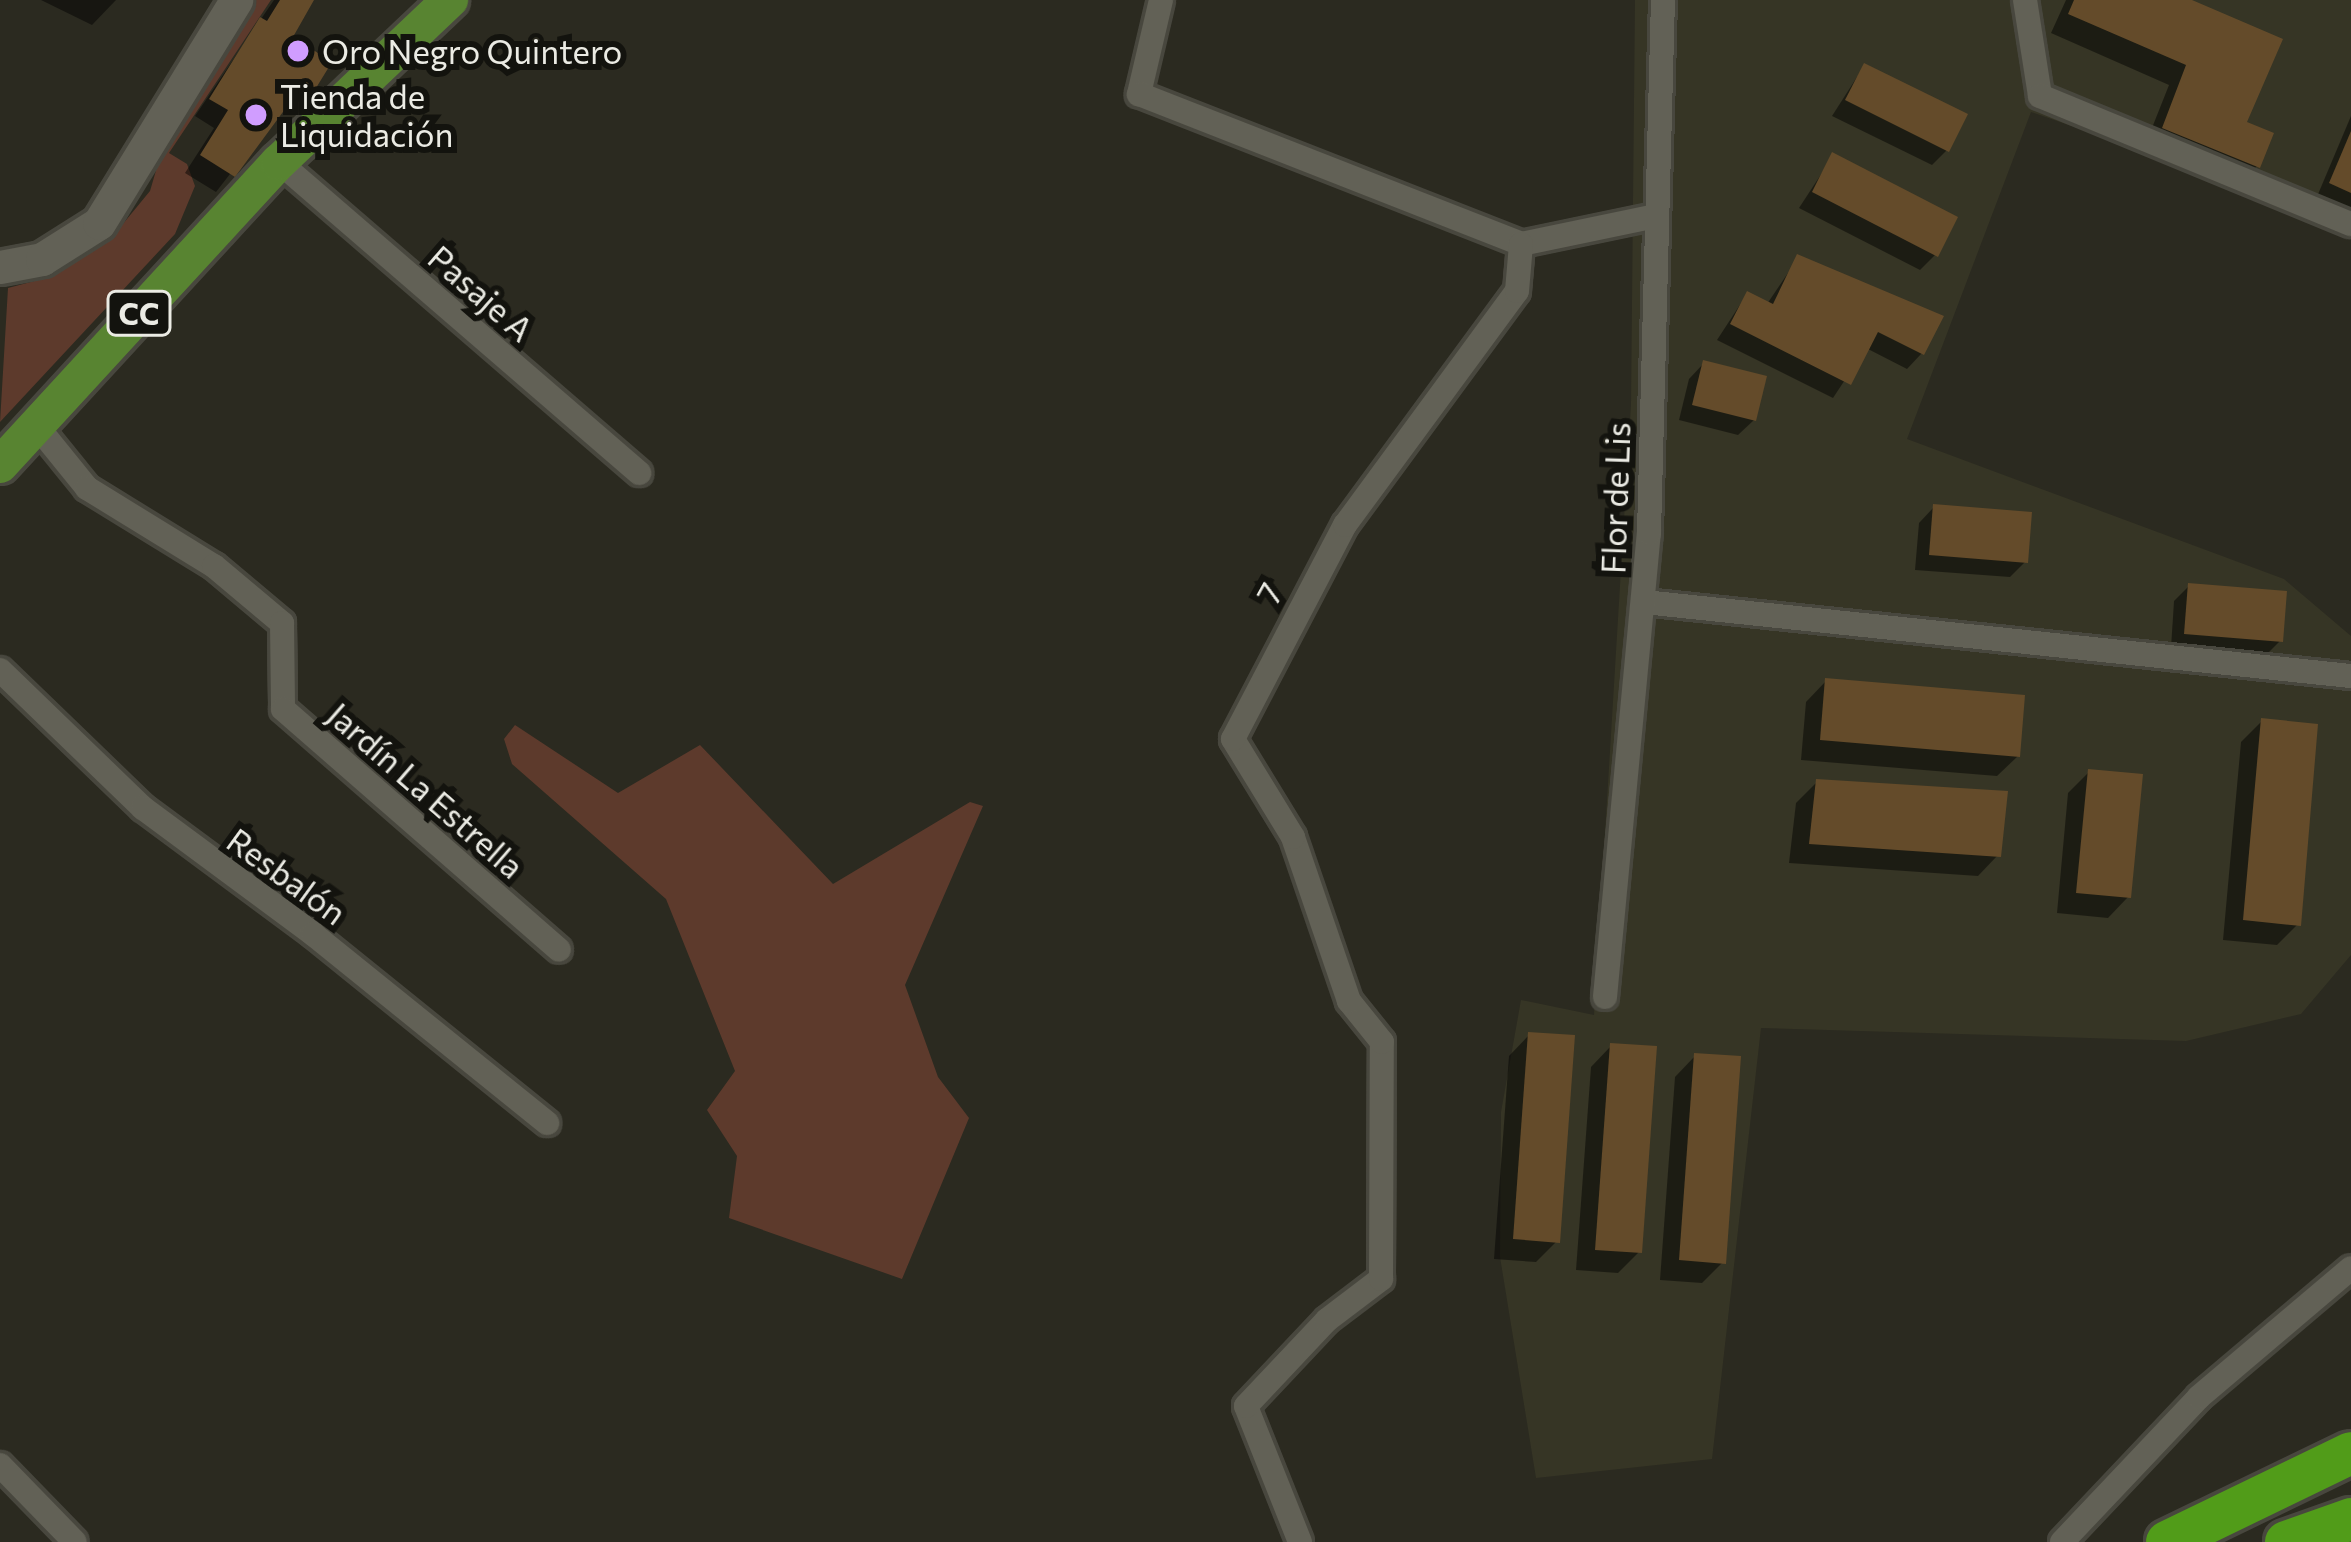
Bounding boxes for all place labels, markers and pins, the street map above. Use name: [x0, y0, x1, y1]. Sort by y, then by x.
place label: Oro Negro Quintero: [322, 31, 622, 71]
marker: Oro Negro Quintero: [285, 38, 311, 64]
place label: Tienda de Liquidación: [280, 76, 453, 154]
marker: Tienda de Liquidación: [243, 102, 269, 128]

